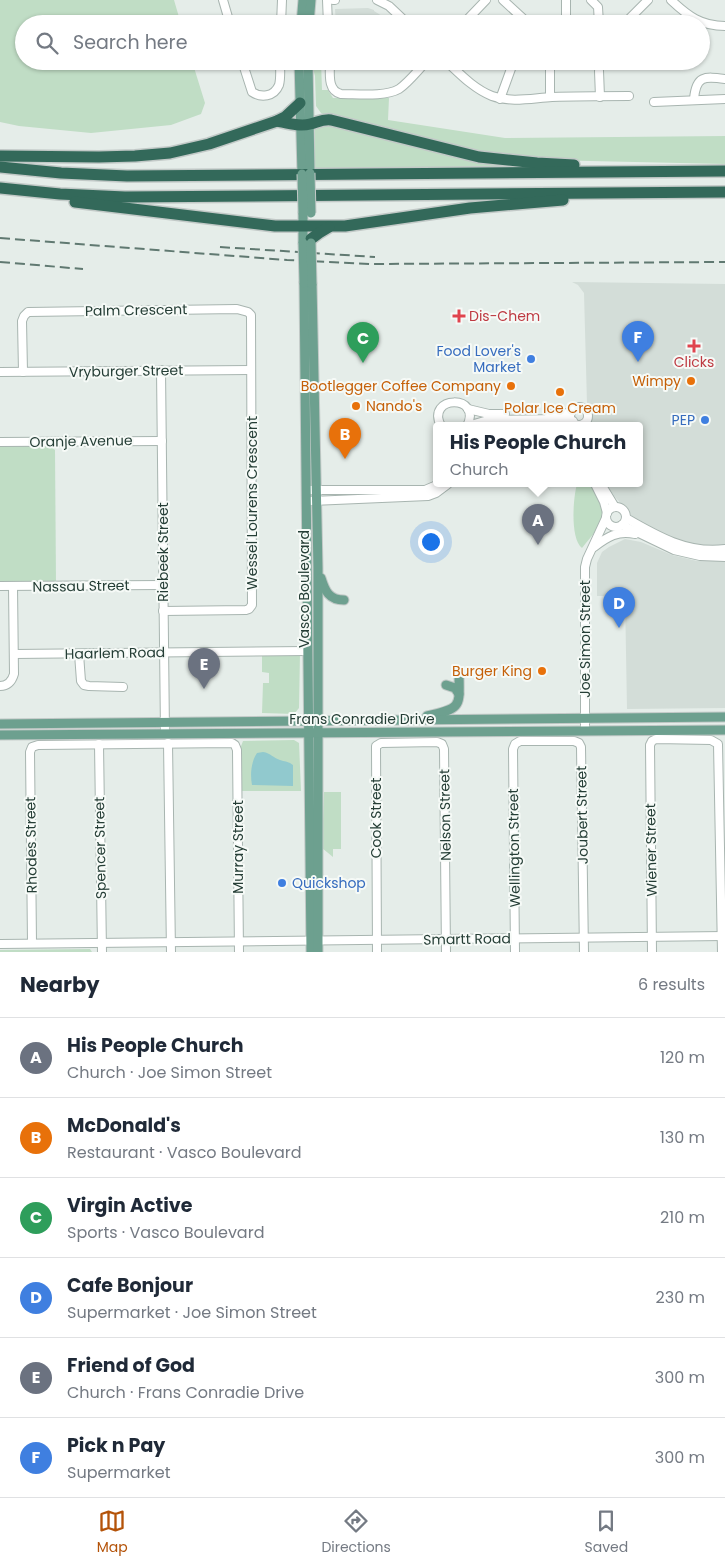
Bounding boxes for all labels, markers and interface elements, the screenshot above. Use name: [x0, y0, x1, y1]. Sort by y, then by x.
search box: [15, 15, 710, 70]
icon: search: [33, 29, 61, 57]
text: Search here: [73, 29, 187, 56]
street label: Palm Crescent: [85, 299, 187, 321]
place label: Dis-Chem: [469, 306, 540, 326]
marker: Dis-Chem: [453, 310, 465, 322]
pin: F: [622, 321, 654, 362]
pin: C: [347, 322, 379, 363]
marker: Clicks: [688, 340, 700, 352]
place label: Food Lover's Market: [437, 341, 521, 377]
place label: Clicks: [674, 352, 714, 372]
marker: Food Lover's Market: [525, 353, 537, 365]
street label: Vryburger Street: [69, 360, 183, 382]
place label: Wimpy: [632, 371, 681, 391]
marker: Wimpy: [685, 375, 697, 387]
place label: Bootlegger Coffee Company: [301, 376, 501, 396]
marker: Bootlegger Coffee Company: [505, 380, 517, 392]
marker: Polar Ice Cream: [554, 386, 566, 398]
place label: Nando's: [366, 396, 422, 416]
place label: Polar Ice Cream: [504, 398, 616, 418]
marker: Nando's: [350, 400, 362, 412]
place label: PEP: [672, 410, 695, 430]
marker: PEP: [699, 414, 711, 426]
street label: Wessel Lourens Crescent: [242, 416, 262, 590]
pin: B: [329, 418, 361, 459]
popup: [433, 422, 643, 487]
text: His People Church: [450, 429, 626, 456]
street label: Oranje Avenue: [29, 430, 133, 452]
text: Church: [450, 458, 508, 481]
street label: Riebeek Street: [153, 502, 173, 602]
pin: A: [522, 504, 554, 545]
your location: [418, 529, 444, 555]
street label: Vasco Boulevard: [294, 530, 314, 648]
street label: Nassau Street: [32, 575, 130, 597]
street label: Joe Simon Street: [575, 580, 595, 698]
pin: D: [603, 587, 635, 628]
street label: Haarlem Road: [65, 642, 165, 664]
pin: E: [188, 648, 220, 689]
place label: Burger King: [452, 661, 532, 681]
marker: Burger King: [536, 665, 548, 677]
street label: Frans Conradie Drive: [289, 709, 435, 729]
street label: Joubert Street: [571, 766, 593, 864]
street label: Nelson Street: [434, 769, 456, 861]
street label: Cook Street: [366, 778, 386, 858]
street label: Wellington Street: [503, 788, 525, 908]
street label: Rhodes Street: [20, 797, 42, 893]
street label: Spencer Street: [89, 797, 111, 899]
street label: Murray Street: [228, 800, 248, 894]
street label: Wiener Street: [640, 803, 662, 897]
place label: Quickshop: [292, 873, 366, 893]
marker: Quickshop: [276, 877, 288, 889]
street label: Smartt Road: [423, 928, 511, 950]
text: Nearby: [20, 970, 100, 999]
text: 6 results: [638, 973, 705, 996]
text: His People Church: [67, 1032, 244, 1059]
text: A: [30, 1046, 42, 1069]
text: 120 m: [660, 1046, 705, 1069]
text: Church · Joe Simon Street: [67, 1061, 272, 1084]
text: McDonald's: [67, 1112, 181, 1139]
text: B: [31, 1126, 41, 1149]
text: 130 m: [660, 1126, 705, 1149]
text: Restaurant · Vasco Boulevard: [67, 1141, 302, 1164]
text: Virgin Active: [67, 1192, 192, 1219]
text: C: [30, 1206, 42, 1229]
text: 210 m: [660, 1206, 705, 1229]
text: Sports · Vasco Boulevard: [67, 1221, 264, 1244]
text: Cafe Bonjour: [67, 1272, 193, 1299]
text: D: [30, 1286, 42, 1309]
text: 230 m: [656, 1286, 705, 1309]
text: Supermarket · Joe Simon Street: [67, 1301, 317, 1324]
text: Friend of God: [67, 1352, 195, 1379]
text: E: [32, 1366, 40, 1389]
text: 300 m: [655, 1366, 705, 1389]
text: Church · Frans Conradie Drive: [67, 1381, 304, 1404]
text: Pick n Pay: [67, 1432, 165, 1459]
text: F: [32, 1446, 40, 1469]
text: 300 m: [655, 1446, 705, 1469]
text: Supermarket: [67, 1461, 171, 1484]
tab: Map: [97, 1507, 128, 1558]
tab: Directions: [321, 1507, 391, 1558]
tab: Saved: [584, 1507, 628, 1558]

